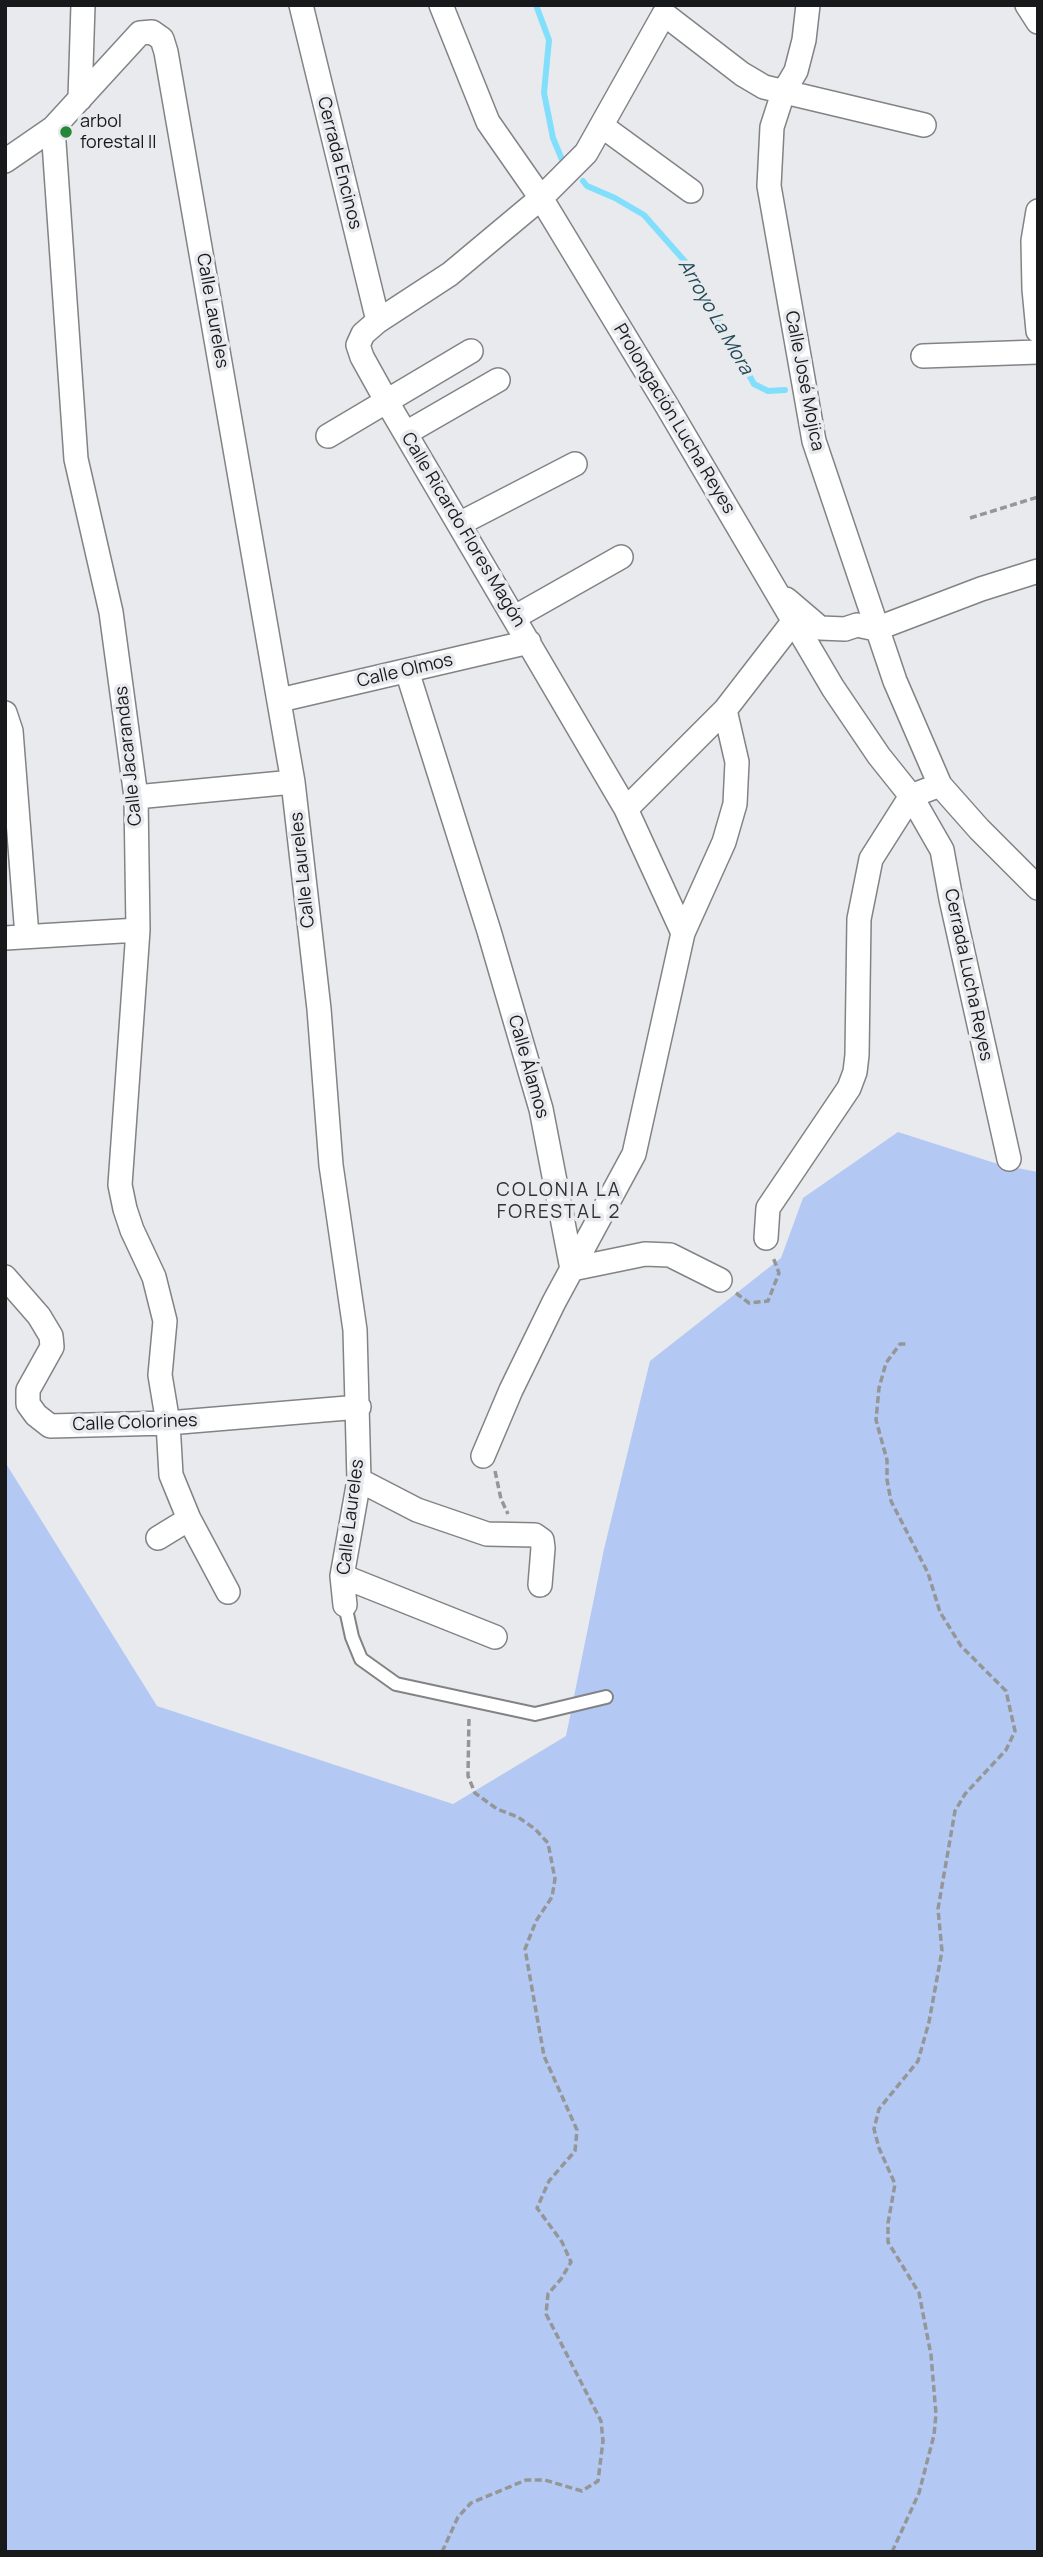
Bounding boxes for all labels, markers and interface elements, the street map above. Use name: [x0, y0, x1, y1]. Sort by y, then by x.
street label: Cerrada Encinos: [312, 95, 366, 231]
place label: arbol forestal II: [80, 111, 156, 154]
marker: arbol forestal II: [58, 124, 74, 140]
street label: Calle Laureles: [191, 252, 233, 370]
water label: Arroyo La Mora: [673, 255, 757, 379]
street label: Calle José Mojica: [780, 309, 828, 453]
street label: Prolongación Lucha Reyes: [609, 320, 739, 518]
street label: Calle Ricardo Flores Magón: [396, 429, 530, 631]
street label: Calle Olmos: [355, 649, 455, 693]
street label: Calle Jacarandas: [111, 685, 147, 827]
street label: Calle Laureles: [286, 811, 320, 929]
street label: Cerrada Lucha Reyes: [939, 887, 997, 1063]
street label: Calle Álamos: [503, 1013, 553, 1121]
district label: COLONIA LA FORESTAL 2: [498, 1180, 620, 1224]
street label: Calle Colorines: [72, 1410, 198, 1436]
street label: Calle Laureles: [333, 1458, 369, 1576]

